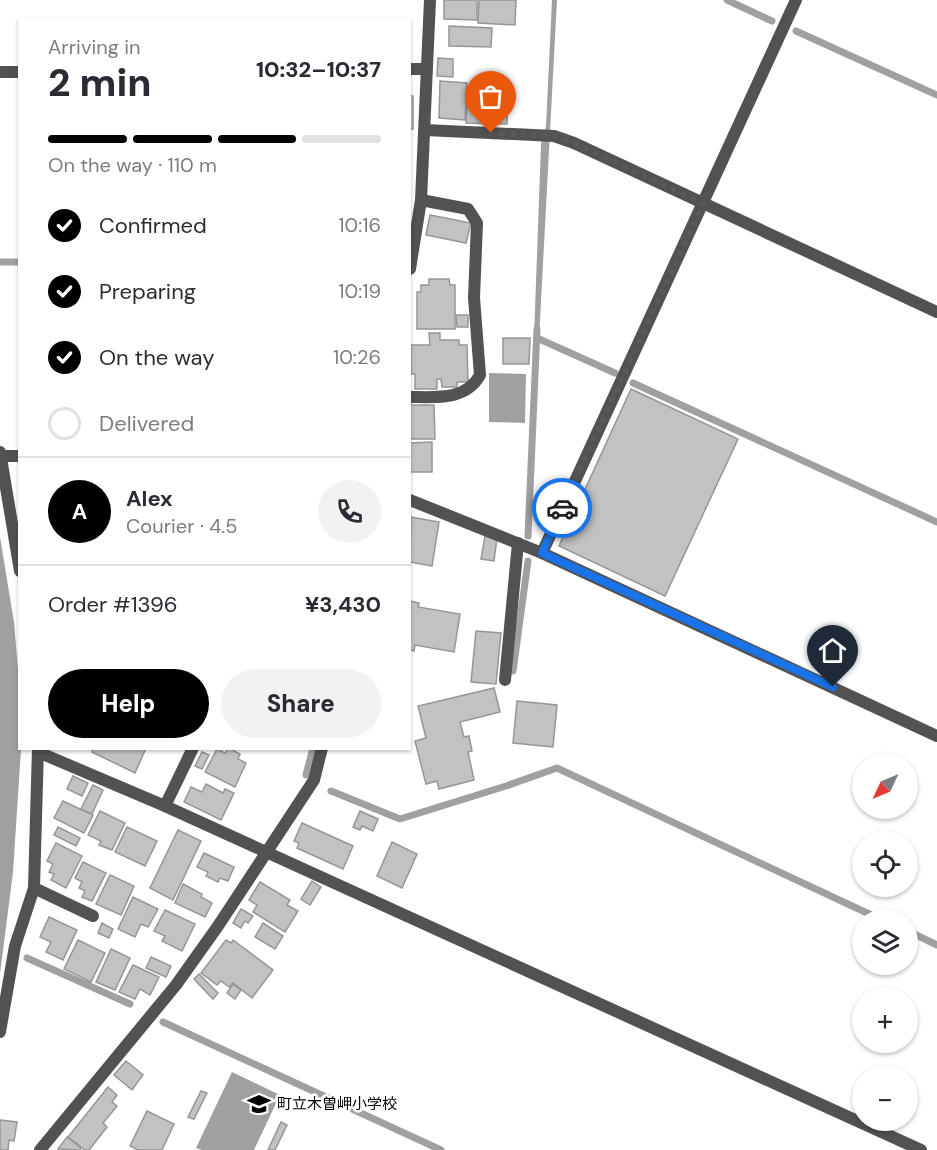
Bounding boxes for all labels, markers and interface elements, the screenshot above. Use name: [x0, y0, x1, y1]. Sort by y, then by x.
text: Arriving in: [48, 34, 140, 60]
text: 10:32–10:37: [256, 55, 381, 84]
text: 2 min: [48, 57, 152, 108]
pin: [465, 71, 516, 133]
icon: bag: [474, 80, 507, 113]
text: On the way · 110 m: [48, 152, 217, 178]
icon: check: [48, 209, 81, 242]
text: Confirmed: [99, 211, 207, 240]
text: 10:16: [338, 212, 381, 238]
icon: check: [48, 275, 81, 308]
text: Preparing: [99, 277, 196, 306]
text: 10:19: [338, 278, 381, 304]
icon: check: [48, 341, 81, 374]
text: On the way: [99, 343, 214, 372]
text: 10:26: [333, 344, 381, 370]
text: Delivered: [99, 409, 194, 438]
courier: [532, 478, 592, 538]
button: phone: [318, 480, 381, 543]
text: Alex: [126, 484, 173, 513]
icon: car: [546, 492, 579, 525]
text: A: [72, 497, 87, 526]
text: Courier · 4.5: [126, 513, 238, 539]
text: Order #1396: [48, 590, 178, 619]
text: ¥3,430: [305, 590, 381, 619]
pin: [807, 625, 858, 687]
icon: home: [816, 634, 849, 667]
button: Help: [48, 669, 209, 738]
button: Share: [221, 669, 381, 738]
north arrow: [852, 753, 918, 819]
map controls: [852, 753, 918, 1131]
button: locate: [852, 831, 918, 897]
button: layers: [852, 909, 918, 975]
button: +: [852, 987, 918, 1053]
button: −: [852, 1065, 918, 1131]
school or university icon: 町立木曽岬小学校: [246, 1091, 272, 1117]
place label: 町立木曽岬小学校: [277, 1094, 397, 1114]

